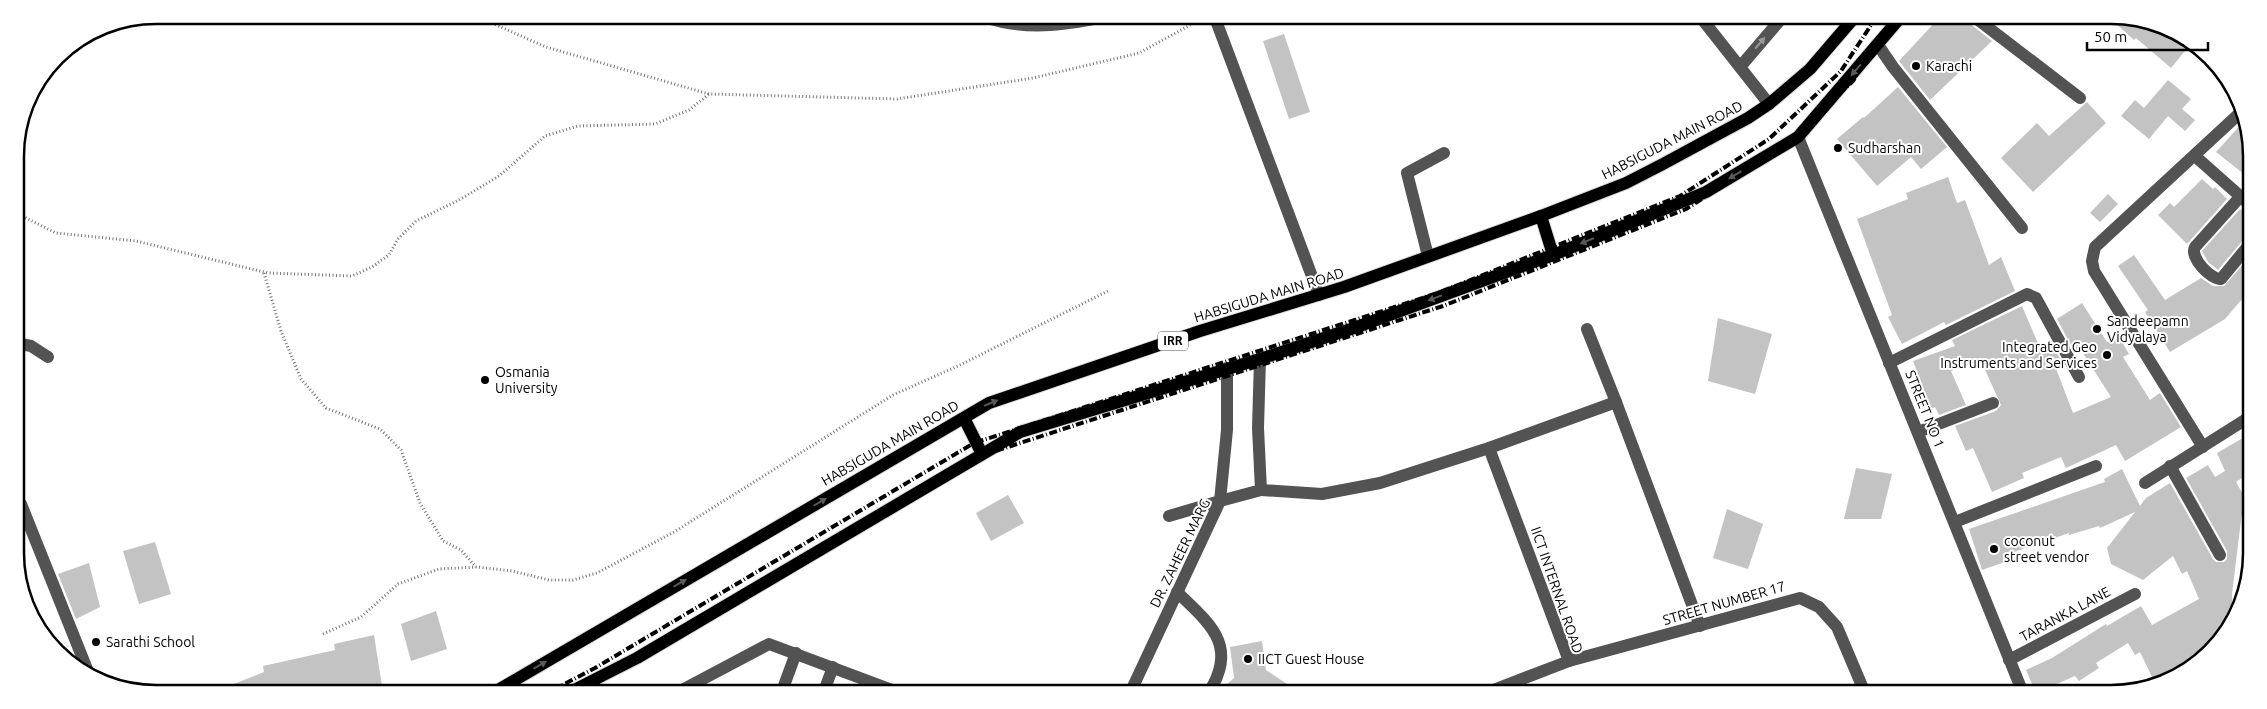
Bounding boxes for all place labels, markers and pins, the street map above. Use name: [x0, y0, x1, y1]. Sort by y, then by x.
place label: Karachi: [1926, 58, 1972, 74]
marker: Karachi: [1910, 60, 1922, 72]
place label: Sudharshan: [1848, 140, 1921, 156]
marker: Sudharshan: [1832, 142, 1844, 154]
place label: Sandeepamn Vidyalaya: [2107, 313, 2189, 345]
marker: Sandeepamn Vidyalaya: [2091, 323, 2103, 335]
place label: Integrated Geo Instruments and Services: [1940, 339, 2097, 371]
marker: Integrated Geo Instruments and Services: [2101, 349, 2113, 361]
place label: Osmania University: [495, 364, 558, 396]
marker: Osmania University: [479, 374, 491, 386]
place label: coconut street vendor: [2004, 533, 2090, 565]
marker: coconut street vendor: [1988, 543, 2000, 555]
place label: Sarathi School: [106, 634, 195, 650]
marker: Sarathi School: [90, 636, 102, 648]
place label: IICT Guest House: [1258, 651, 1365, 667]
marker: IICT Guest House: [1242, 653, 1254, 665]

